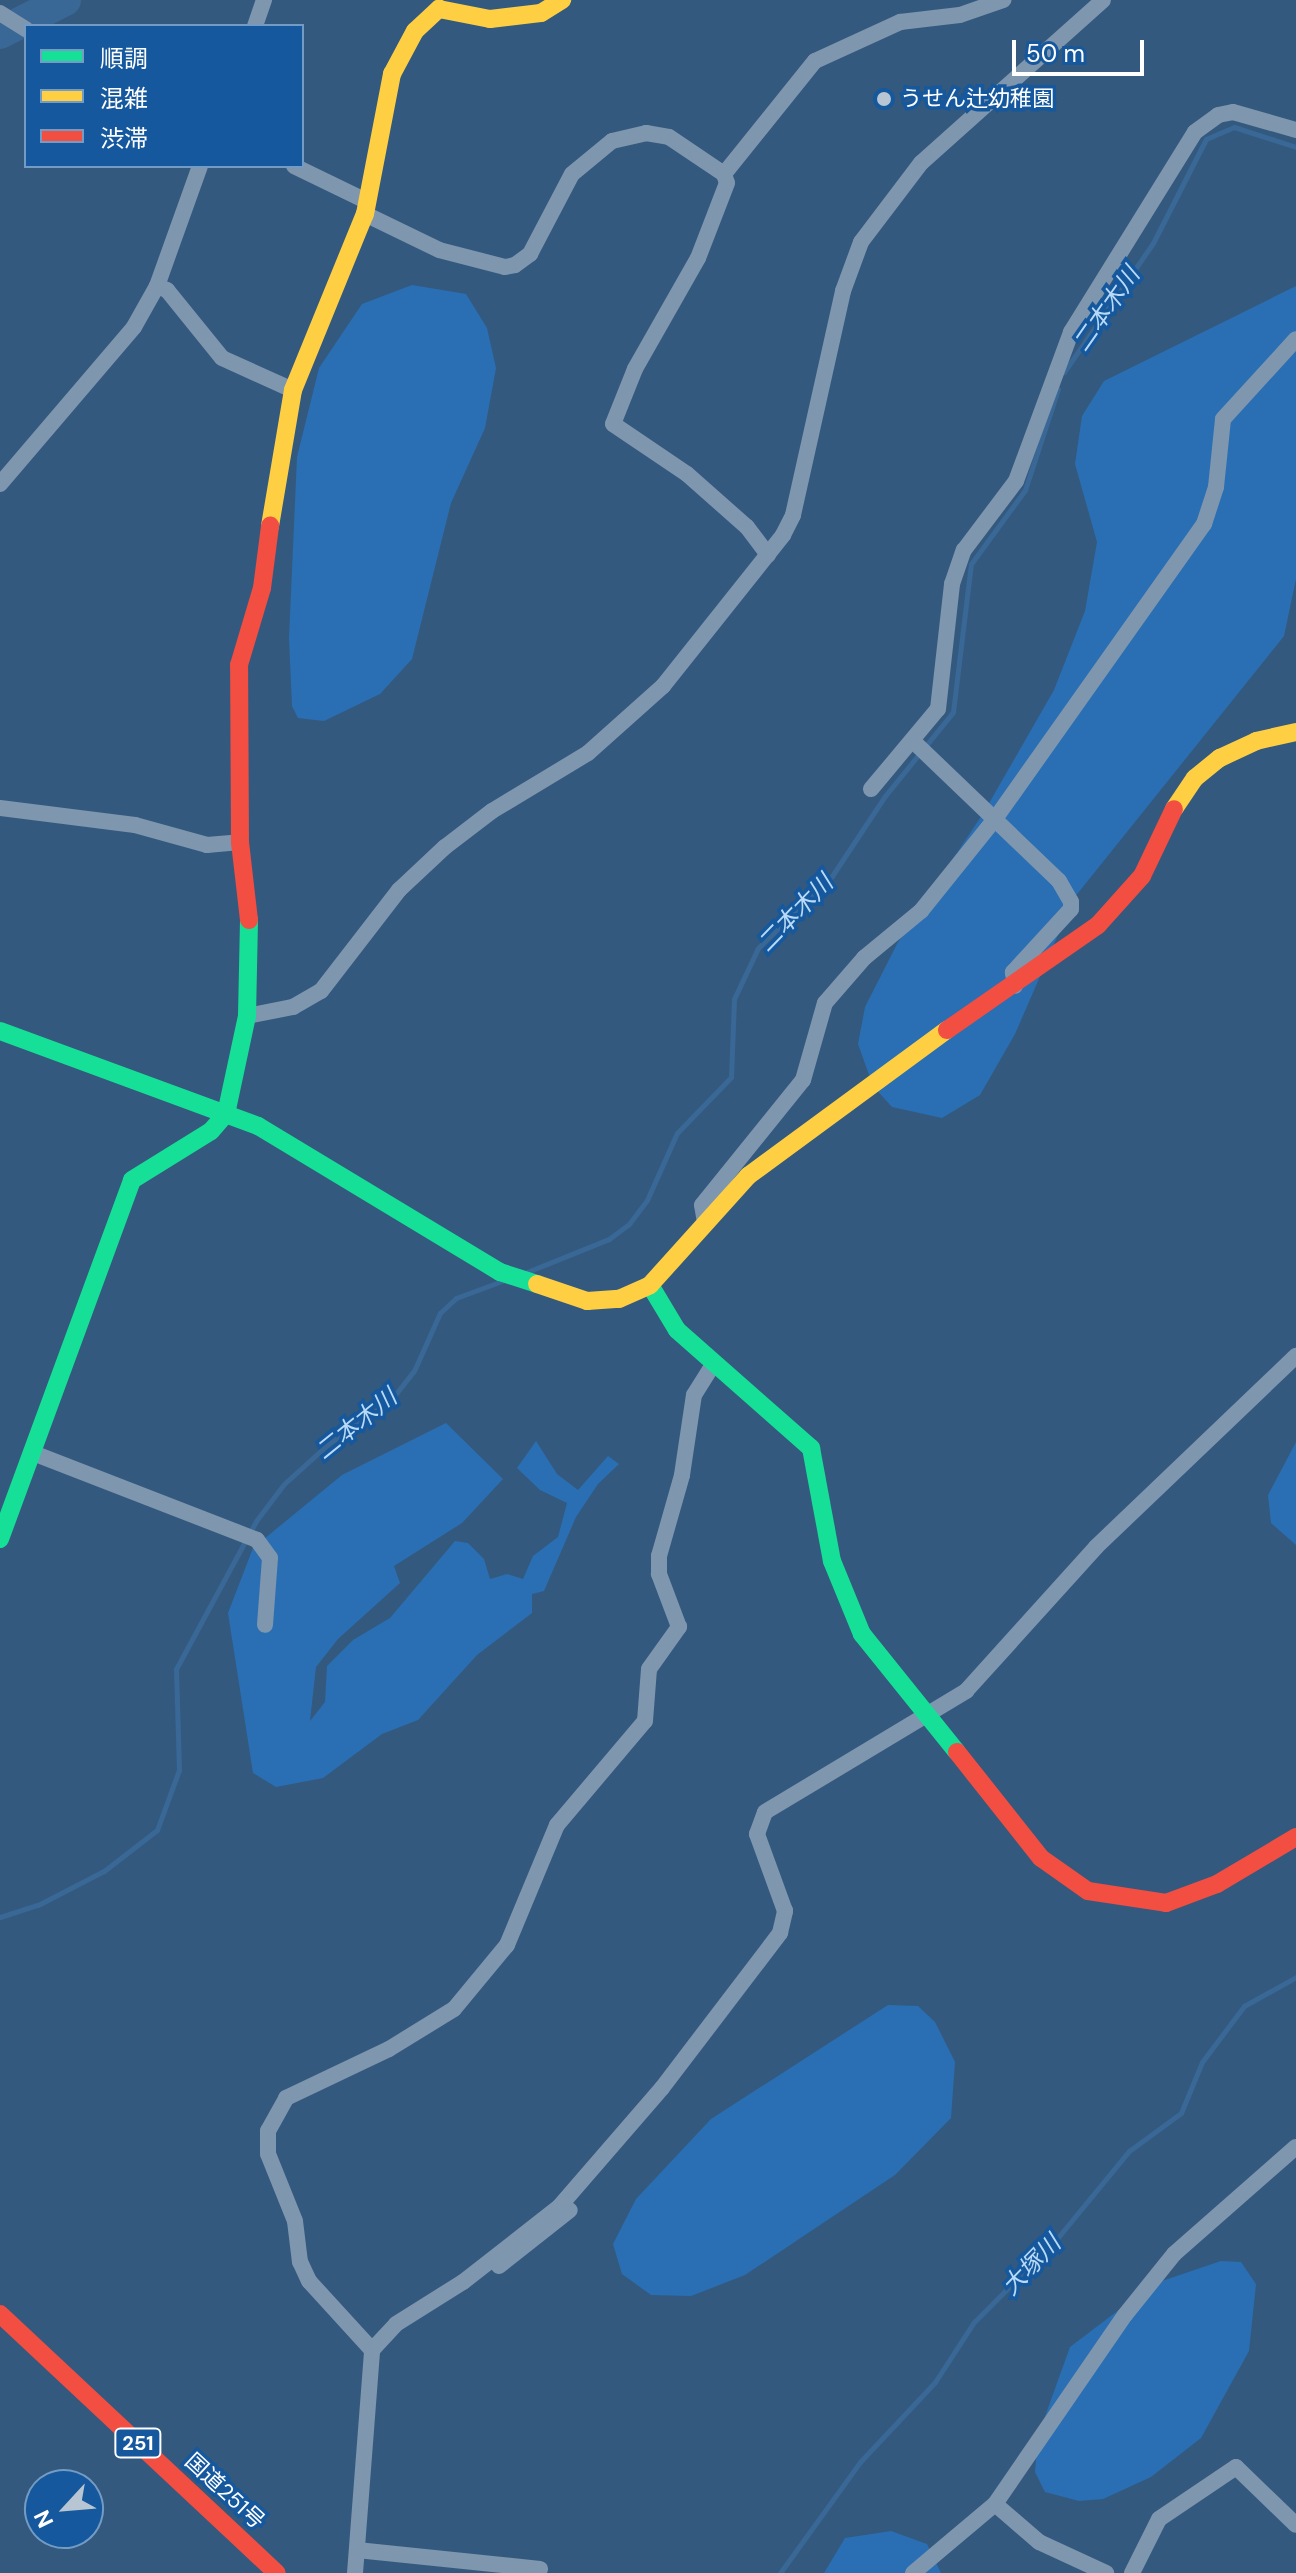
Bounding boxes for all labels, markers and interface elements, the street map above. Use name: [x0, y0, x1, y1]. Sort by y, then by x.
legend: [24, 24, 304, 168]
scale bar: [1016, 24, 1148, 74]
text: 50 m: [1026, 38, 1085, 69]
text: 順調: [100, 43, 148, 74]
text: 混雑: [100, 83, 148, 114]
place label: うせん辻幼稚園: [900, 86, 1054, 112]
marker: うせん辻幼稚園: [875, 90, 893, 108]
text: 渋滞: [100, 123, 148, 154]
water label: 二本木川: [1067, 261, 1145, 357]
water label: 二本木川: [751, 868, 839, 958]
water label: 二本木川: [310, 1383, 402, 1465]
water label: 大塚川: [996, 2229, 1066, 2301]
road number: 251: [114, 2427, 162, 2459]
street label: 国道251号: [180, 2448, 270, 2534]
north arrow: [24, 2469, 104, 2549]
text: N: [27, 2505, 60, 2532]

